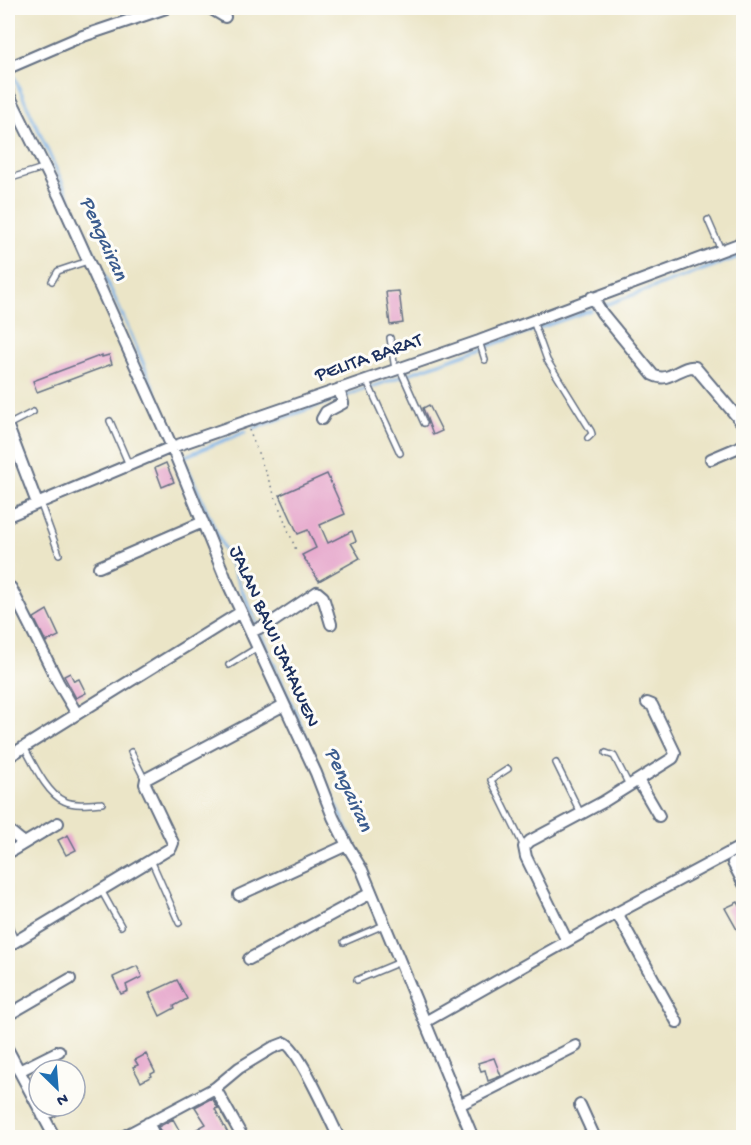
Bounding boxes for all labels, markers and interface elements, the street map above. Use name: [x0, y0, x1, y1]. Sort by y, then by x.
water label: Pengairan: [72, 193, 132, 286]
street label: PELITA BARAT: [311, 329, 427, 388]
street label: JALAN BAWI JAHAWEN: [223, 543, 323, 731]
water label: Pengairan: [317, 744, 377, 837]
north arrow: [27, 1058, 87, 1118]
text: N: [53, 1088, 71, 1109]

